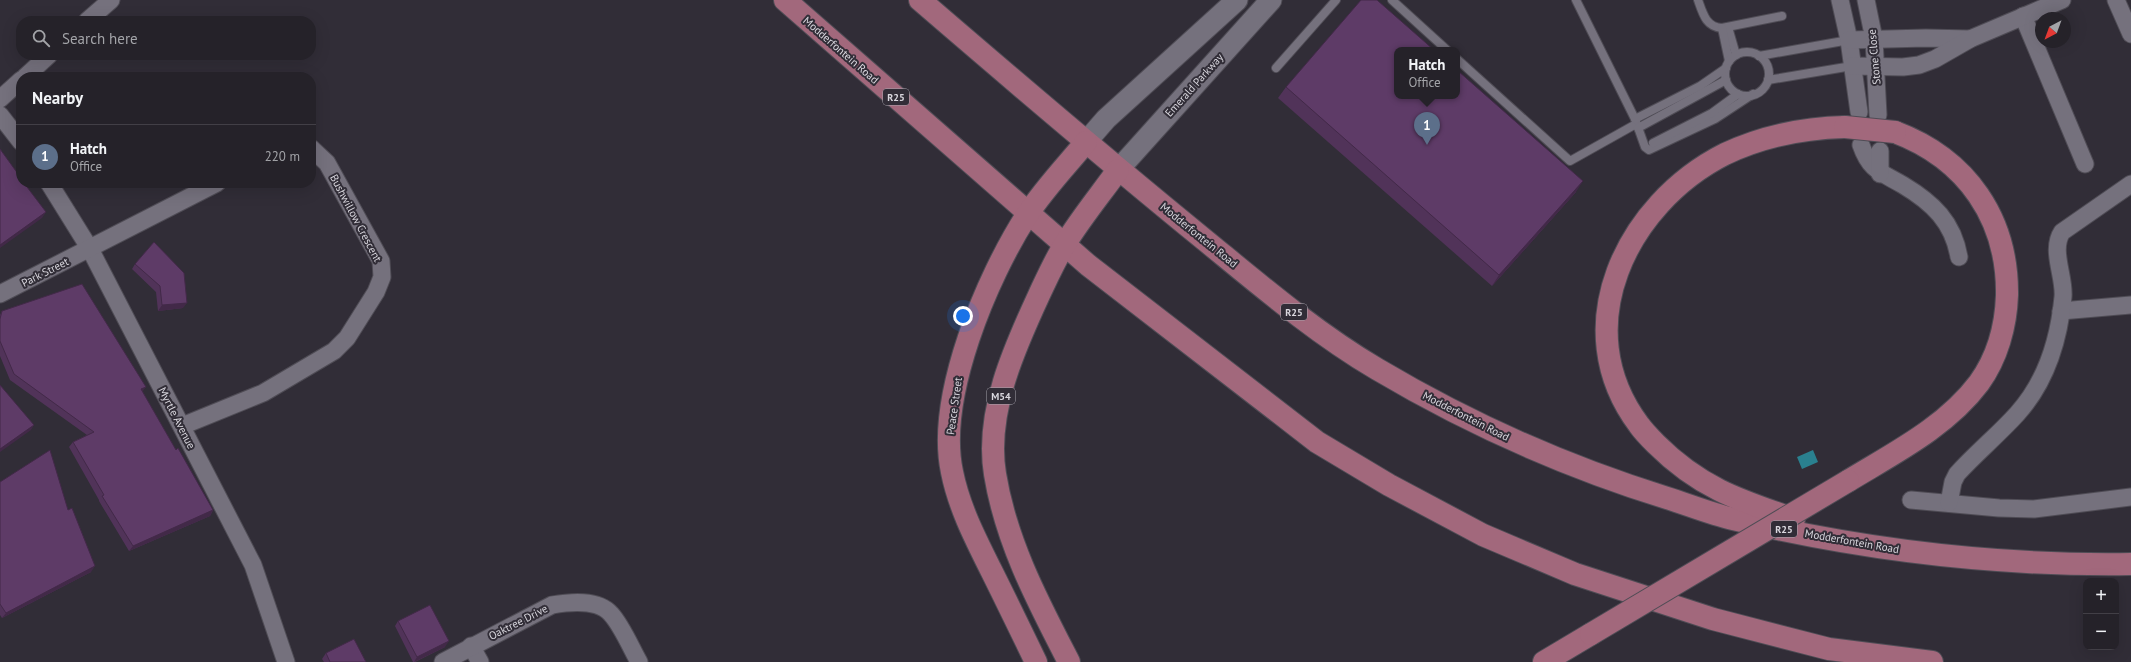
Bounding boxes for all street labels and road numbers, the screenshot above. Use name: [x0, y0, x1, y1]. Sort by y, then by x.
street label: Modderfontein Road: [800, 13, 882, 87]
street label: Stone Close: [1865, 28, 1883, 85]
street label: Emerald Parkway: [1162, 50, 1227, 120]
road number: R25: [883, 89, 909, 105]
street label: Bushwillow Crescent: [327, 172, 385, 264]
street label: Modderfontein Road: [1158, 200, 1241, 271]
street label: Park Street: [19, 254, 71, 290]
road number: R25: [1281, 304, 1307, 320]
street label: Peace Street: [943, 376, 965, 436]
street label: Myrtle Avenue: [155, 385, 199, 452]
road number: M54: [987, 388, 1015, 404]
street label: Modderfontein Road: [1420, 388, 1512, 444]
road number: R25: [1771, 521, 1797, 537]
street label: Modderfontein Road: [1804, 526, 1900, 556]
street label: Oaktree Drive: [486, 601, 550, 643]

